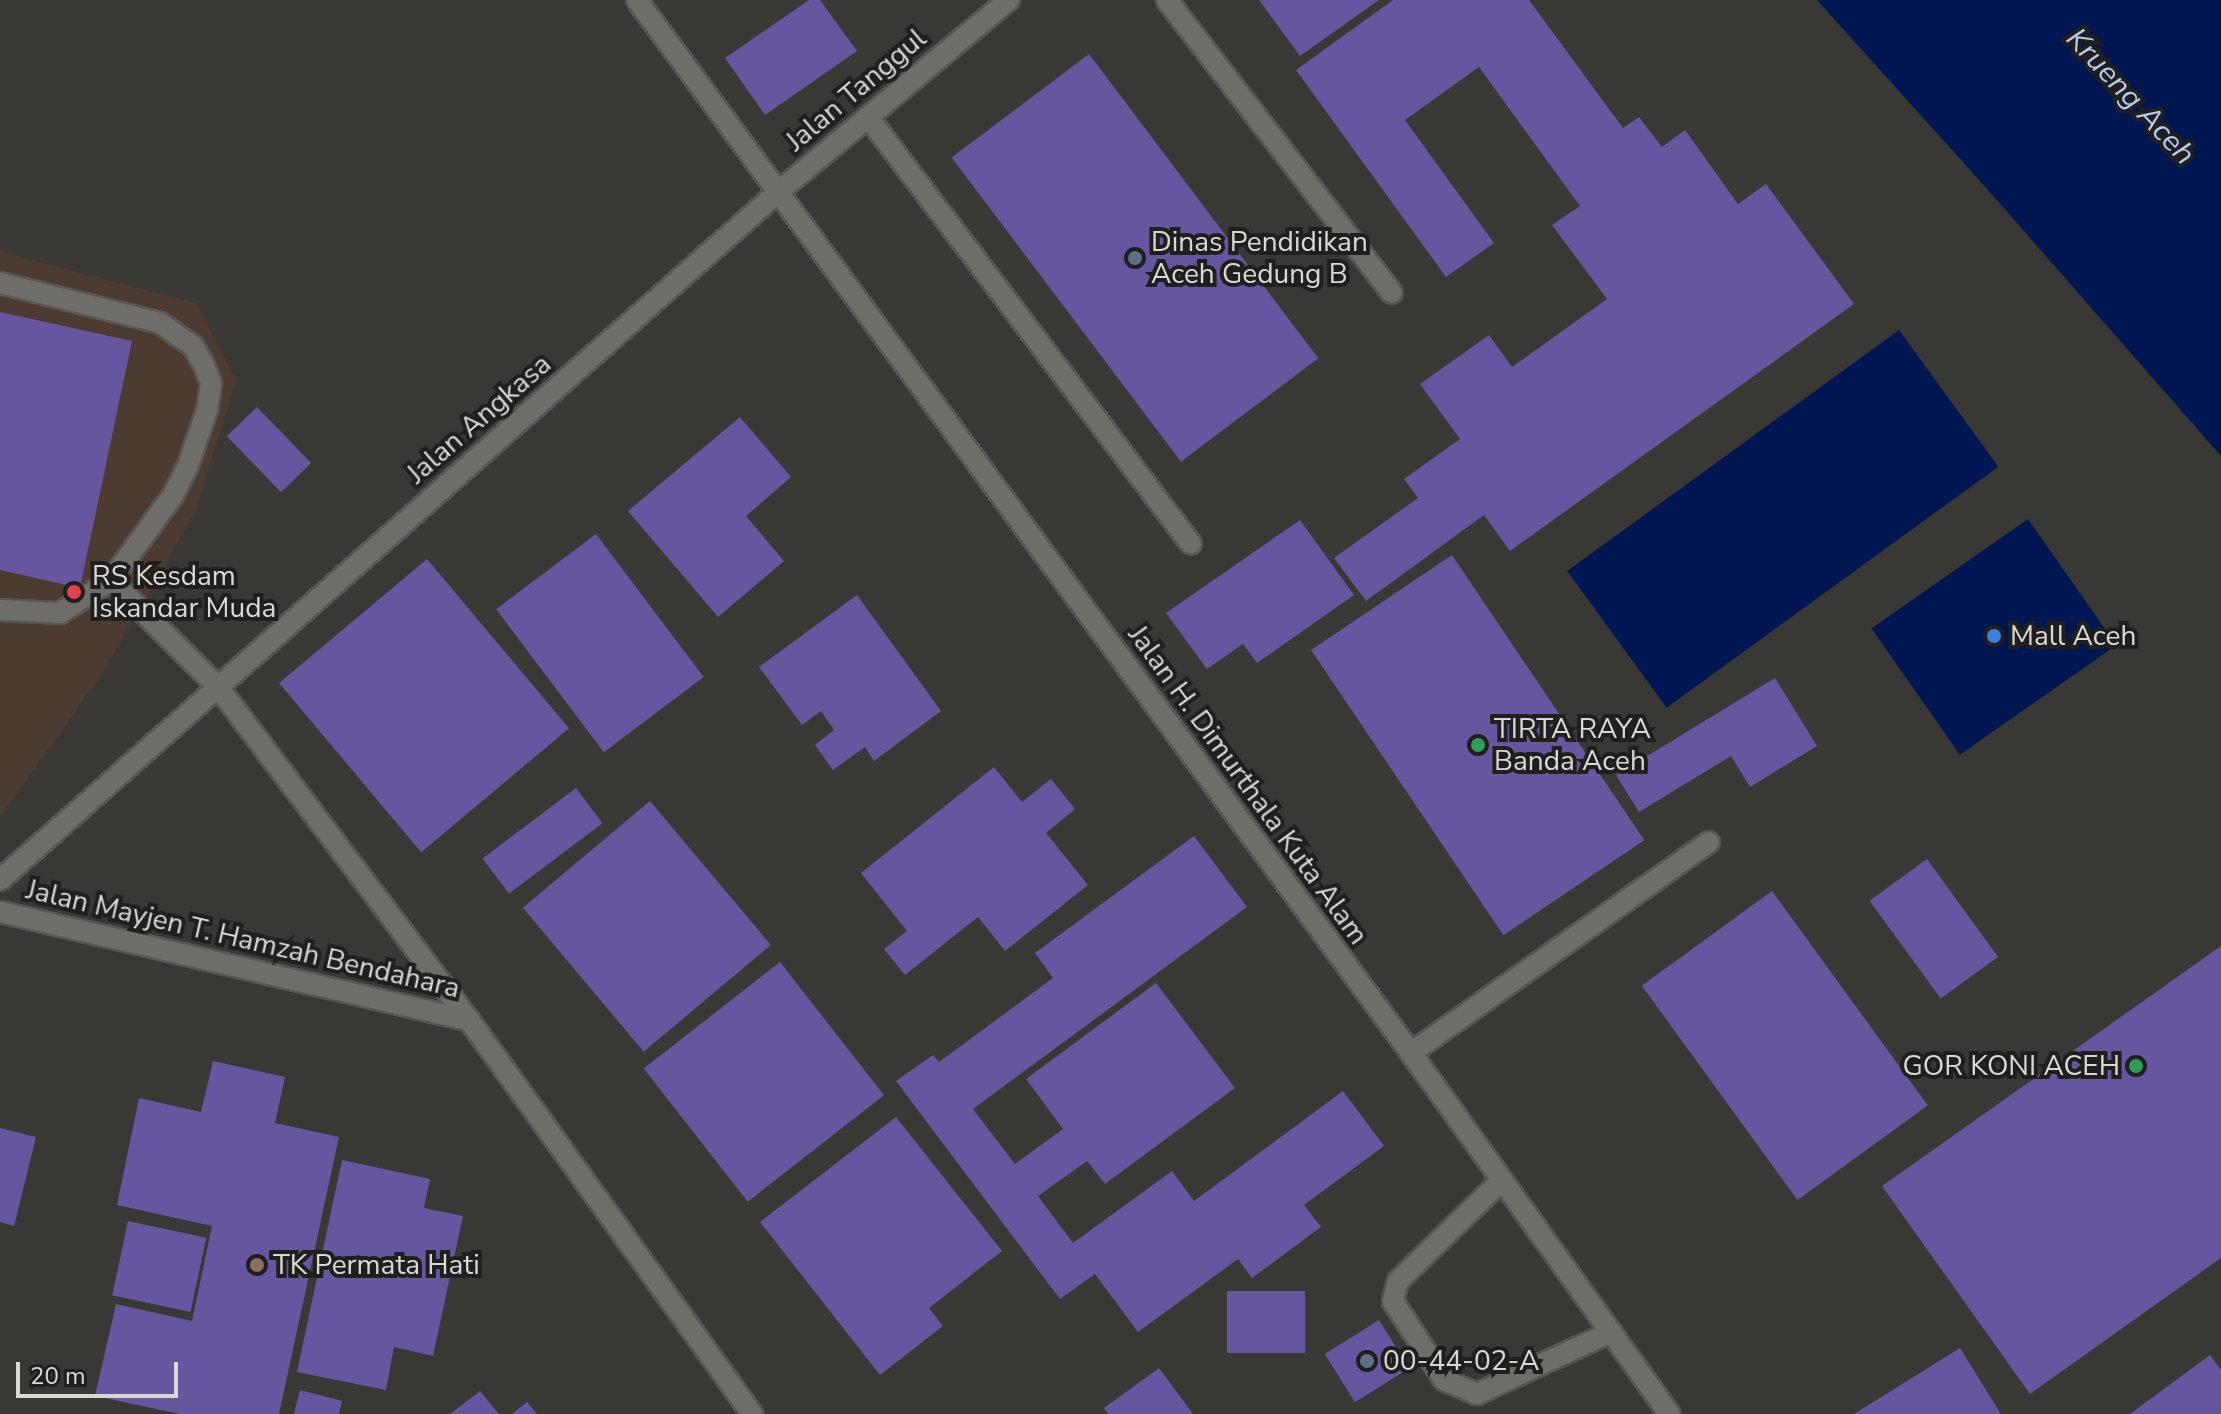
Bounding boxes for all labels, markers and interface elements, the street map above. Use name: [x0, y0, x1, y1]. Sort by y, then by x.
water label: Krueng Aceh: [2058, 21, 2202, 173]
street label: Jalan Tanggul: [779, 22, 933, 158]
place label: Dinas Pendidikan Aceh Gedung B: [1151, 225, 1368, 291]
marker: Dinas Pendidikan Aceh Gedung B: [1126, 249, 1144, 267]
street label: Jalan Angkasa: [400, 347, 558, 491]
place label: RS Kesdam Iskandar Muda: [92, 559, 276, 625]
marker: RS Kesdam Iskandar Muda: [63, 581, 85, 603]
street label: Jalan H. Dimurthala Kuta Alam: [1121, 619, 1375, 951]
place label: Mall Aceh: [2010, 619, 2136, 653]
marker: Mall Aceh: [1985, 627, 2003, 645]
place label: TIRTA RAYA Banda Aceh: [1494, 712, 1651, 778]
marker: TIRTA RAYA Banda Aceh: [1469, 736, 1487, 754]
street label: Jalan Mayjen T. Hamzah Bendahara: [23, 873, 463, 1005]
place label: GOR KONI ACEH: [1902, 1049, 2120, 1083]
marker: GOR KONI ACEH: [2127, 1057, 2145, 1075]
place label: TK Permata Hati: [273, 1248, 480, 1282]
marker: TK Permata Hati: [248, 1256, 266, 1274]
place label: 00-44-02-A: [1383, 1344, 1539, 1378]
scale bar: [20, 1346, 182, 1396]
marker: 00-44-02-A: [1358, 1352, 1376, 1370]
text: 20 m: [30, 1360, 86, 1392]

